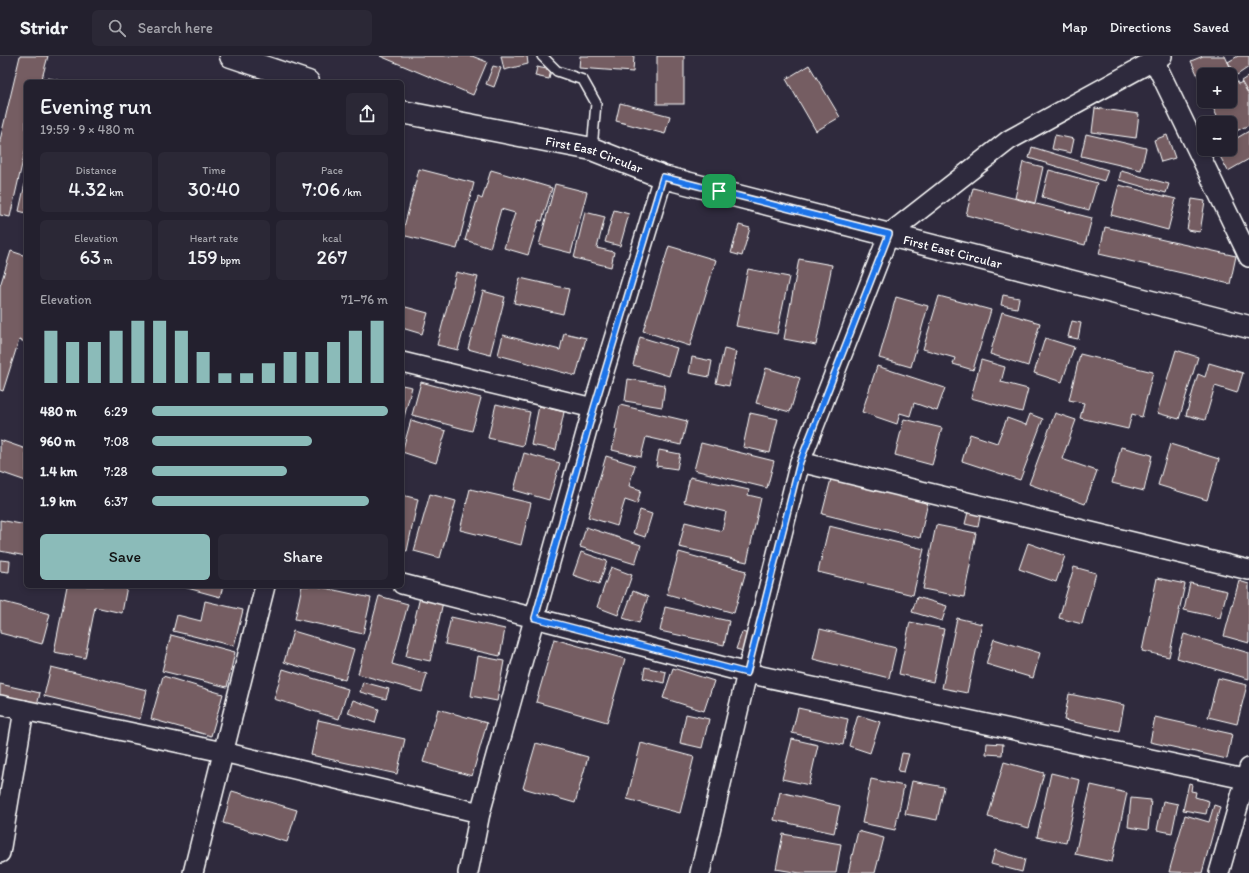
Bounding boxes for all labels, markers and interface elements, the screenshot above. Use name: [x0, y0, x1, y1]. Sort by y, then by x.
search box: [92, 10, 372, 46]
text: Stridr: [20, 16, 68, 39]
icon: search: [106, 17, 128, 39]
text: Search here: [138, 19, 213, 37]
text: Map: [1062, 19, 1088, 36]
text: Directions: [1110, 19, 1171, 36]
text: Saved: [1193, 19, 1229, 36]
map controls: [1197, 68, 1237, 156]
button: +: [1197, 68, 1237, 108]
text: Evening run: [40, 93, 152, 120]
button: share: [346, 93, 388, 135]
button: −: [1197, 116, 1237, 156]
text: 19:59 · 9 × 480 m: [40, 122, 134, 137]
street label: First East Circular: [544, 133, 646, 176]
text: Distance: [75, 164, 117, 177]
text: Time: [202, 164, 226, 177]
text: Pace: [321, 164, 343, 177]
pin: [702, 174, 736, 208]
text: 4.32: [68, 177, 107, 201]
text: 30:40: [188, 177, 240, 201]
text: 7:06: [302, 177, 340, 201]
icon: arrive: [708, 180, 730, 202]
text: km: [107, 186, 124, 199]
text: /km: [340, 186, 362, 199]
street label: First East Circular: [902, 231, 1005, 271]
text: Elevation: [74, 232, 118, 245]
text: Heart rate: [190, 232, 238, 245]
text: kcal: [322, 232, 342, 245]
text: 63: [79, 245, 101, 269]
text: 159: [187, 245, 218, 269]
text: 267: [316, 245, 348, 269]
text: m: [101, 254, 113, 267]
text: bpm: [218, 254, 241, 267]
text: Elevation: [40, 292, 92, 307]
text: 71–76 m: [341, 292, 388, 307]
text: 480 m: [40, 404, 77, 419]
text: 6:29: [104, 404, 128, 419]
text: 960 m: [40, 434, 76, 449]
text: 7:08: [104, 434, 129, 449]
text: 1.4 km: [40, 464, 77, 479]
text: 7:28: [104, 464, 128, 479]
text: 1.9 km: [40, 494, 76, 509]
text: 6:37: [104, 494, 128, 509]
button: Save: [40, 534, 210, 580]
button: Share: [218, 534, 388, 580]

